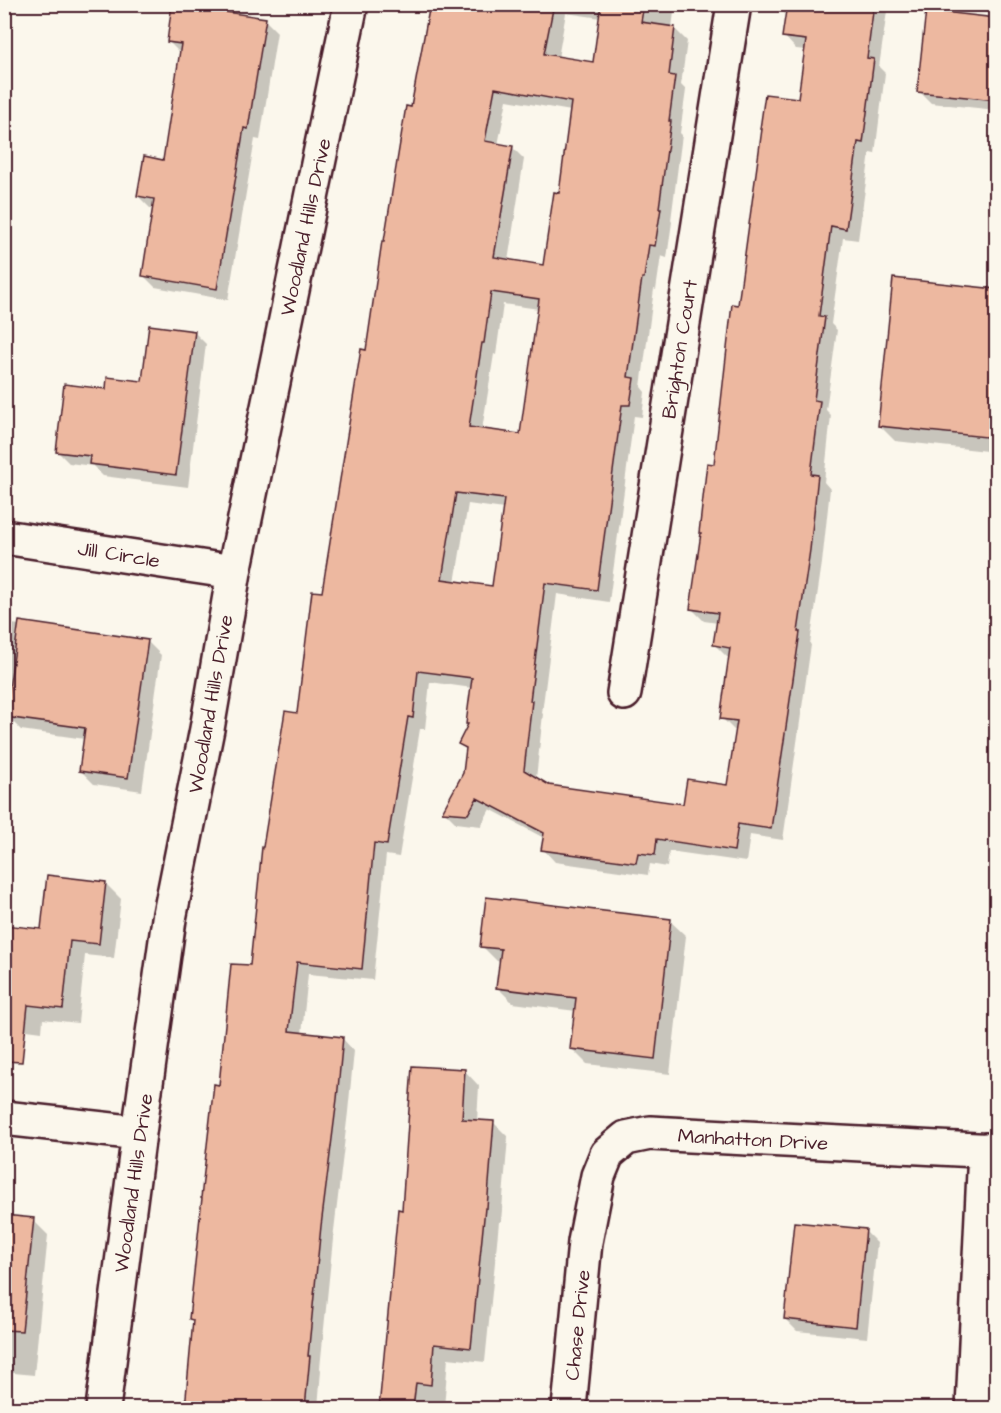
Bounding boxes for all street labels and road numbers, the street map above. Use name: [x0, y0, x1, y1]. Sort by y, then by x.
street label: Woodland Hills Drive: [273, 136, 339, 319]
street label: Brighton Court: [655, 278, 706, 421]
street label: Jill Circle: [76, 535, 162, 575]
street label: Woodland Hills Drive: [181, 613, 241, 796]
street label: Woodland Hills Drive: [108, 1091, 160, 1275]
street label: Manhatton Drive: [677, 1122, 829, 1158]
street label: Chase Drive: [558, 1268, 598, 1382]

